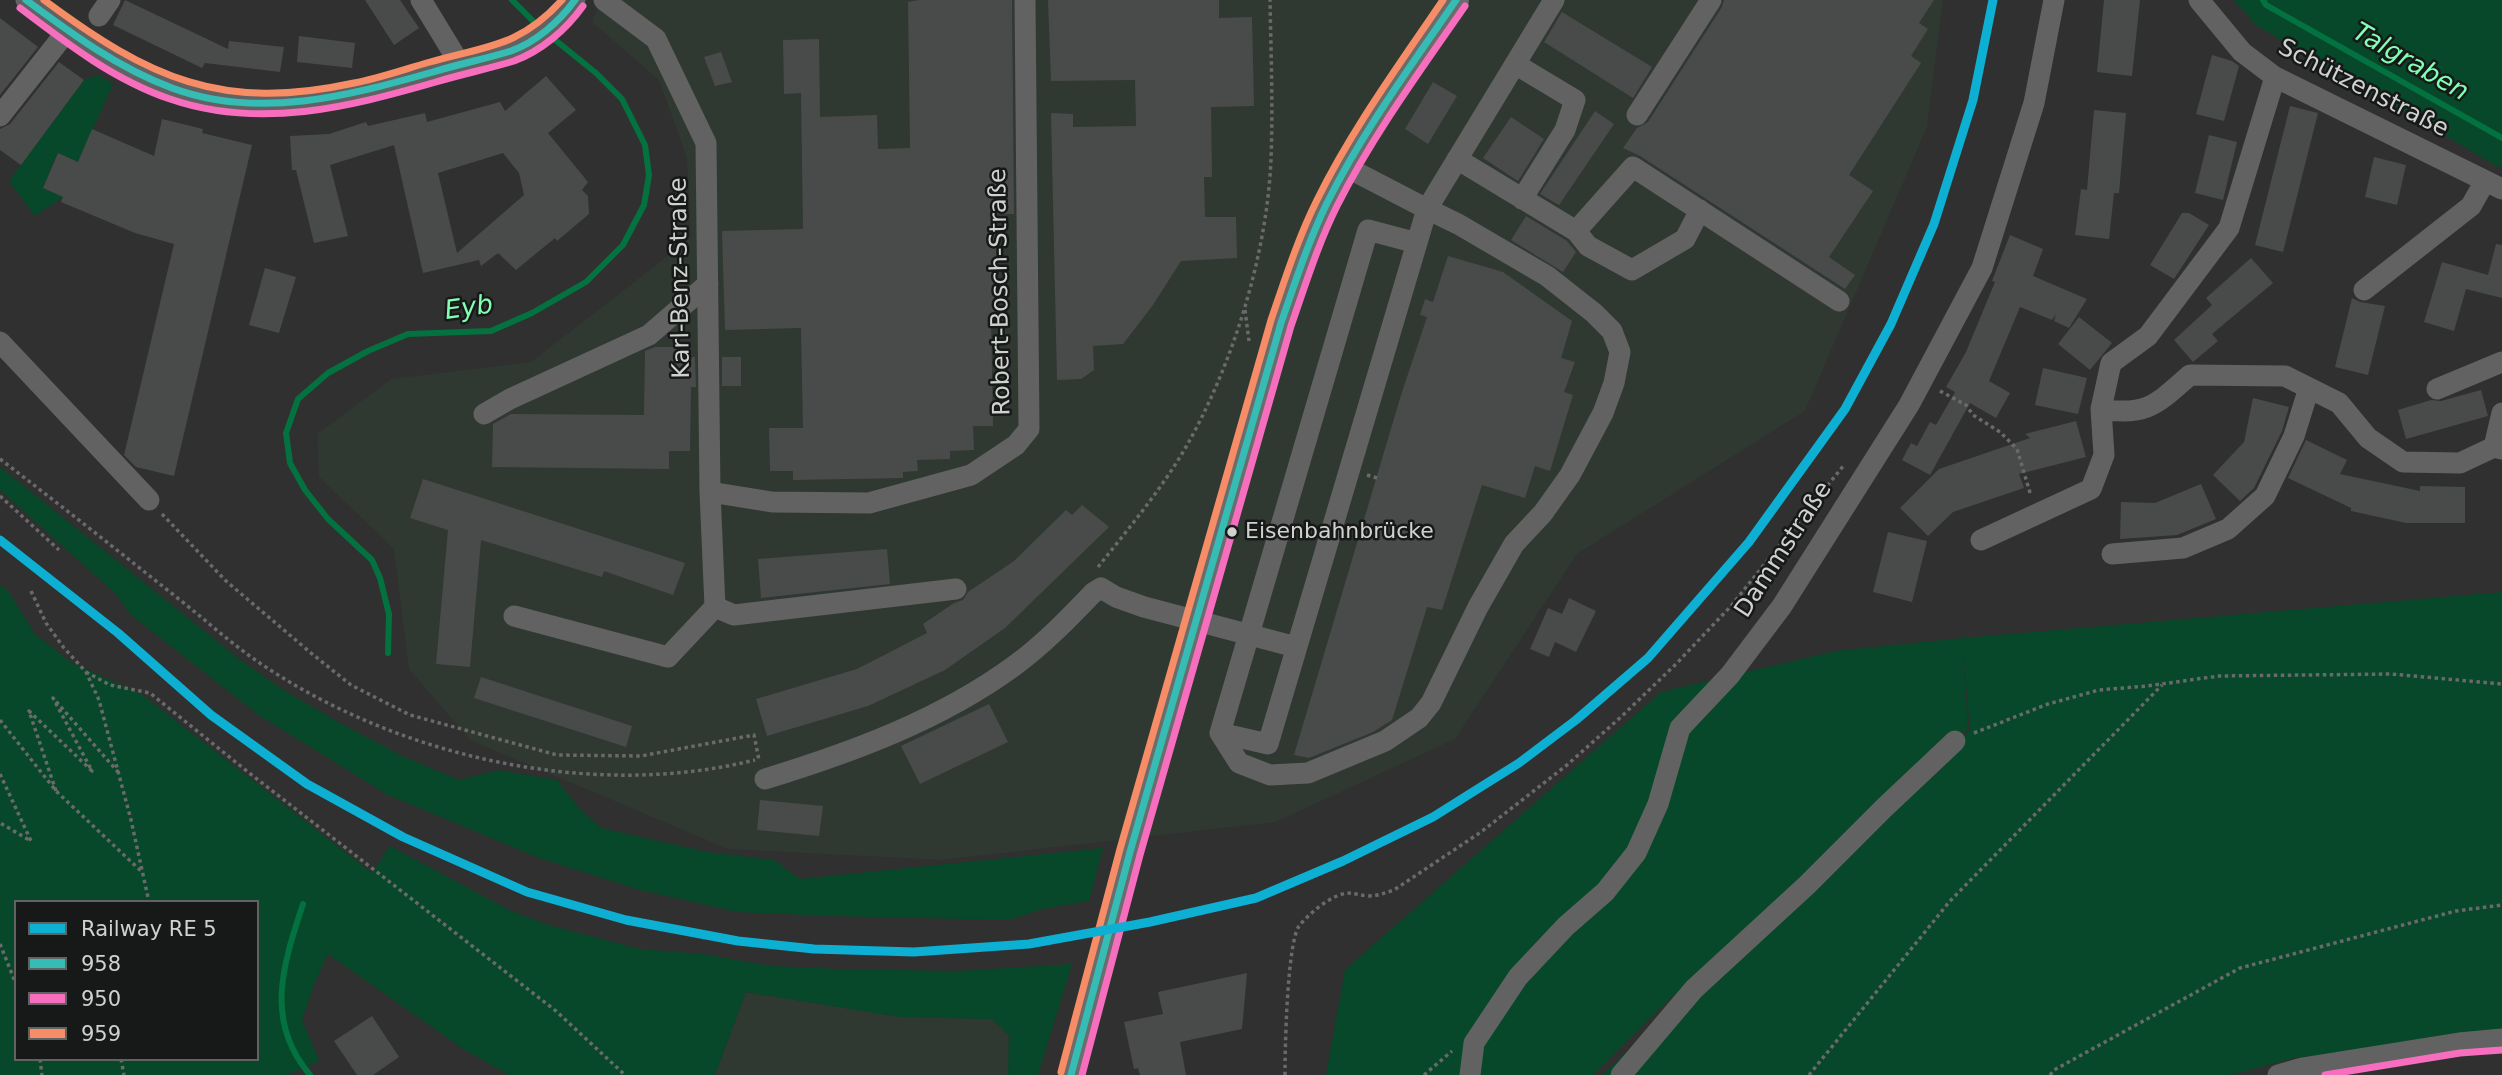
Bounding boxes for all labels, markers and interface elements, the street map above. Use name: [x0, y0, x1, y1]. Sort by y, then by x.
water label: Talgraben: [2347, 17, 2473, 109]
street label: Schützenstraße: [2273, 34, 2453, 144]
street label: Robert-Bosch-Straße: [984, 168, 1018, 416]
street label: Karl-Benz-Straße: [665, 177, 697, 379]
water label: Eyb: [443, 290, 495, 328]
street label: Dammstraße: [1729, 477, 1839, 623]
place label: Eisenbahnbrücke: [1245, 519, 1434, 545]
marker: Eisenbahnbrücke: [1225, 525, 1239, 539]
legend: [14, 900, 259, 1061]
text: Railway RE 5: [81, 917, 217, 941]
text: 958: [81, 952, 121, 976]
text: 950: [81, 987, 121, 1011]
text: 959: [81, 1022, 121, 1046]

